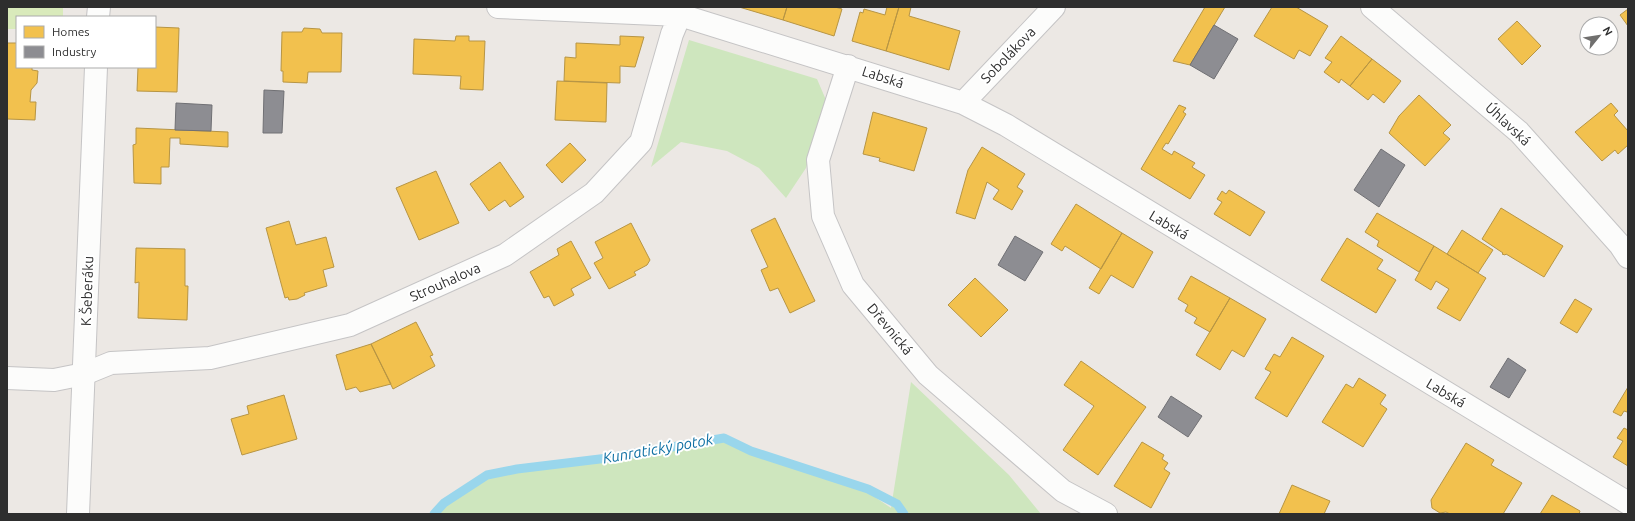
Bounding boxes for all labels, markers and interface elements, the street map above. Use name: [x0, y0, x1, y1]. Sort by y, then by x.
legend: [16, 16, 156, 68]
north arrow: [1579, 16, 1619, 56]
street label: Sobolákova: [977, 24, 1039, 86]
text: N: [1600, 24, 1615, 38]
text: Homes: [52, 25, 90, 38]
text: Industry: [52, 45, 97, 58]
street label: Labská: [860, 63, 906, 91]
street label: Úhlavská: [1482, 98, 1534, 149]
street label: Labská: [1147, 207, 1191, 243]
street label: K Šeberáku: [77, 256, 96, 326]
street label: Strouhalova: [407, 259, 483, 305]
street label: Dřevnická: [864, 300, 916, 358]
street label: Labská: [1424, 375, 1468, 411]
water label: Kunratický potok: [601, 430, 715, 467]

